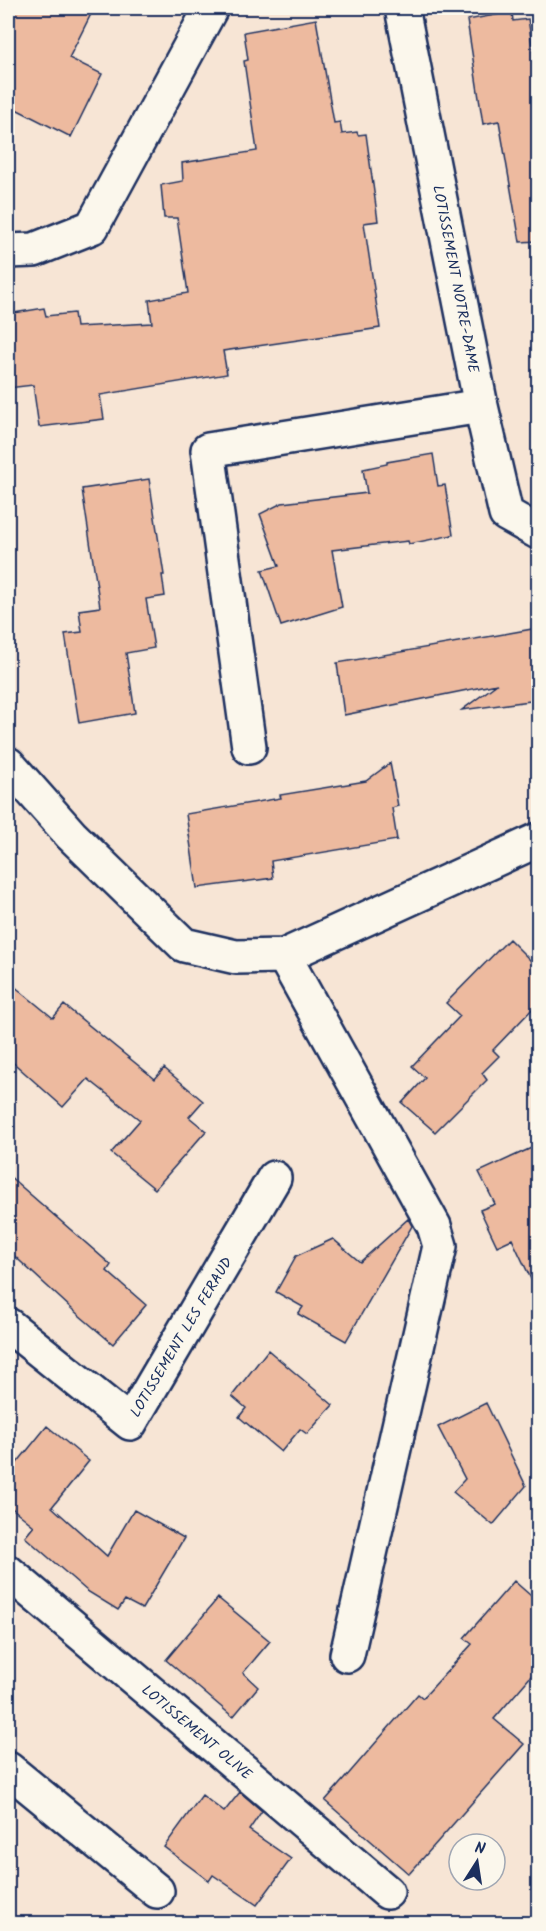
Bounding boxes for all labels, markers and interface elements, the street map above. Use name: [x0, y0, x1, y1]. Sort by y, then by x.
street label: LOTISSEMENT NOTRE-DAME: [425, 183, 485, 376]
street label: LOTISSEMENT LES FERAUD: [124, 1252, 240, 1422]
street label: LOTISSEMENT OLIVE: [136, 1679, 258, 1787]
north arrow: [447, 1832, 507, 1892]
text: N: [472, 1836, 487, 1862]

